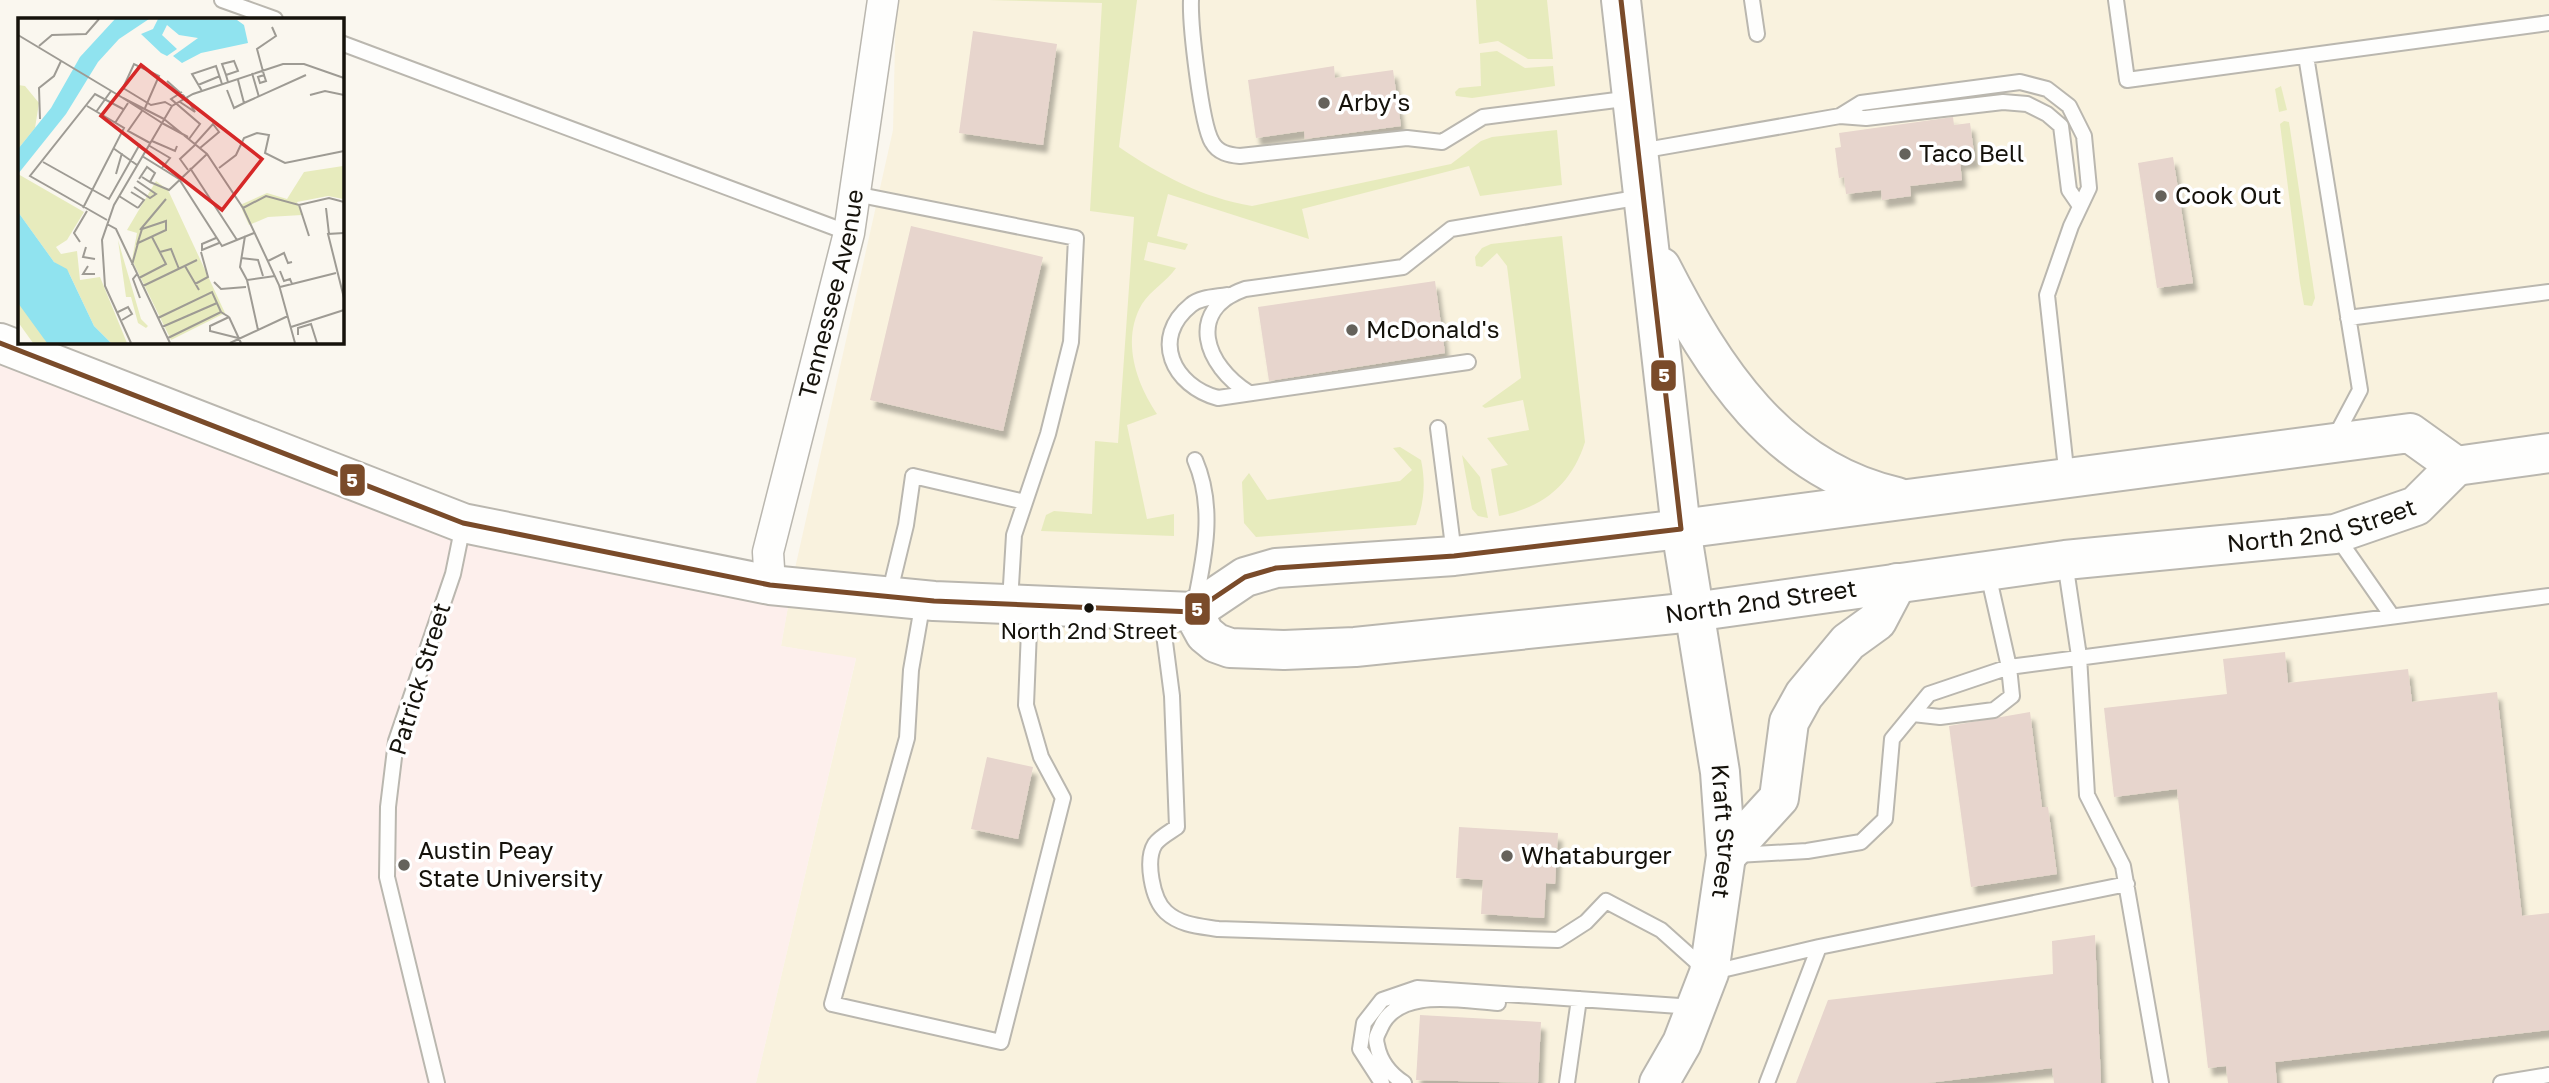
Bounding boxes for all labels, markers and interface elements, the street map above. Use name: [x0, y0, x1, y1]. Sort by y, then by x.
inset map: [18, 18, 343, 343]
place label: Arby's: [1338, 87, 1410, 116]
marker: Arby's: [1316, 95, 1332, 111]
place label: Taco Bell: [1919, 138, 2024, 167]
marker: Taco Bell: [1897, 146, 1913, 162]
place label: Cook Out: [2175, 180, 2282, 209]
street label: Tennessee Avenue: [792, 187, 868, 401]
marker: Cook Out: [2153, 188, 2169, 204]
place label: McDonald's: [1366, 314, 1499, 343]
marker: McDonald's: [1344, 322, 1360, 338]
line badge: 5: [1650, 359, 1677, 392]
text: 5: [1658, 363, 1670, 386]
line badge: 5: [339, 463, 366, 497]
text: 5: [346, 468, 358, 491]
street label: North 2nd Street: [2225, 491, 2419, 557]
street label: North 2nd Street: [1663, 573, 1859, 628]
line badge: 5: [1184, 592, 1211, 626]
text: 5: [1191, 597, 1203, 620]
street label: Patrick Street: [382, 599, 456, 758]
marker: North 2nd Street: [1082, 601, 1096, 615]
place label: North 2nd Street: [1000, 617, 1178, 644]
street label: Kraft Street: [1706, 763, 1742, 901]
place label: Austin Peay State University: [418, 835, 603, 892]
place label: Whataburger: [1521, 840, 1672, 869]
marker: Whataburger: [1499, 848, 1515, 864]
marker: Austin Peay State University: [396, 857, 412, 873]

